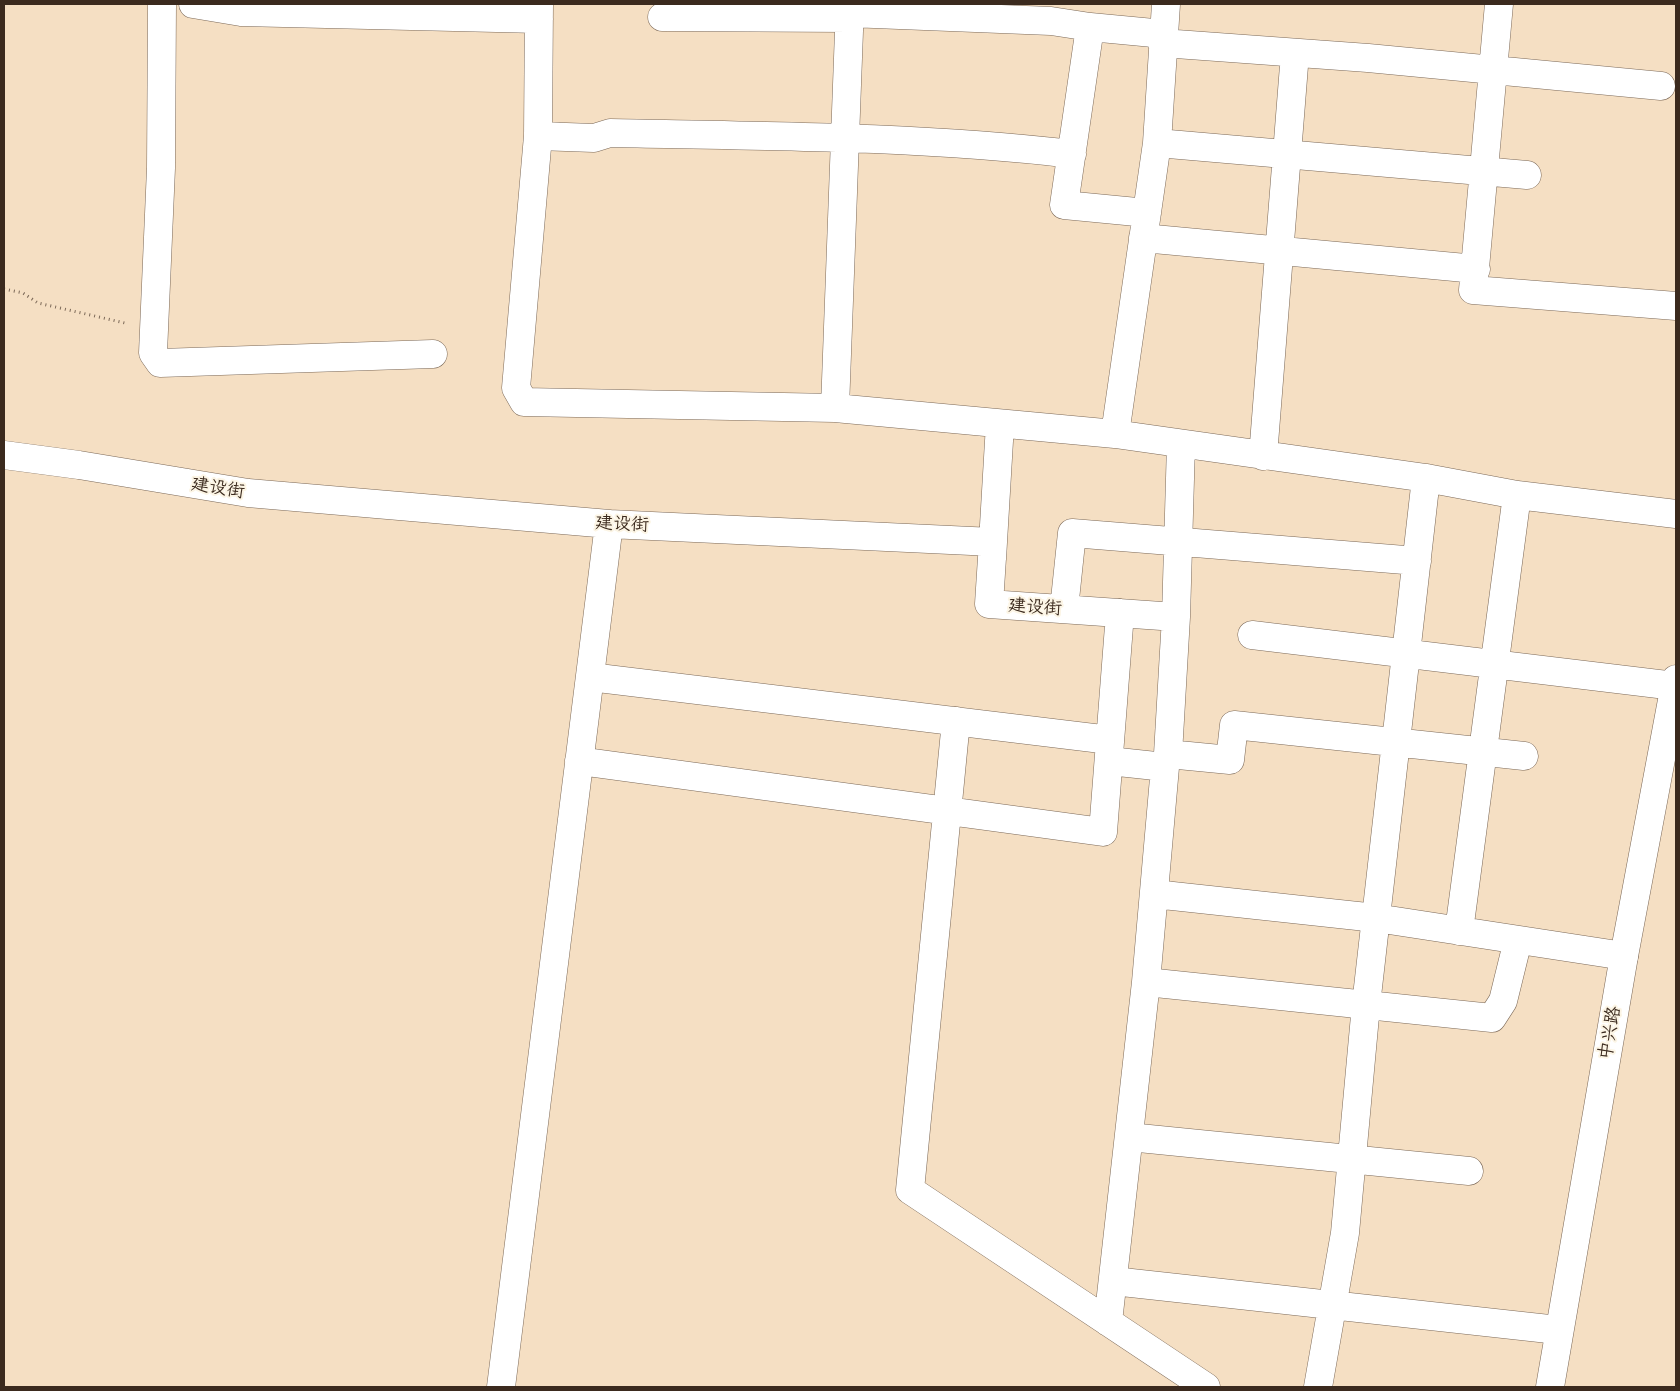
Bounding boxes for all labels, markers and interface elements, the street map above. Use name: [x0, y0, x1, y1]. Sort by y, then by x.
street label: 建设街: [190, 473, 246, 503]
street label: 建设街: [594, 512, 650, 536]
street label: 建设街: [1007, 594, 1063, 620]
street label: 中兴路: [1595, 1005, 1625, 1061]

